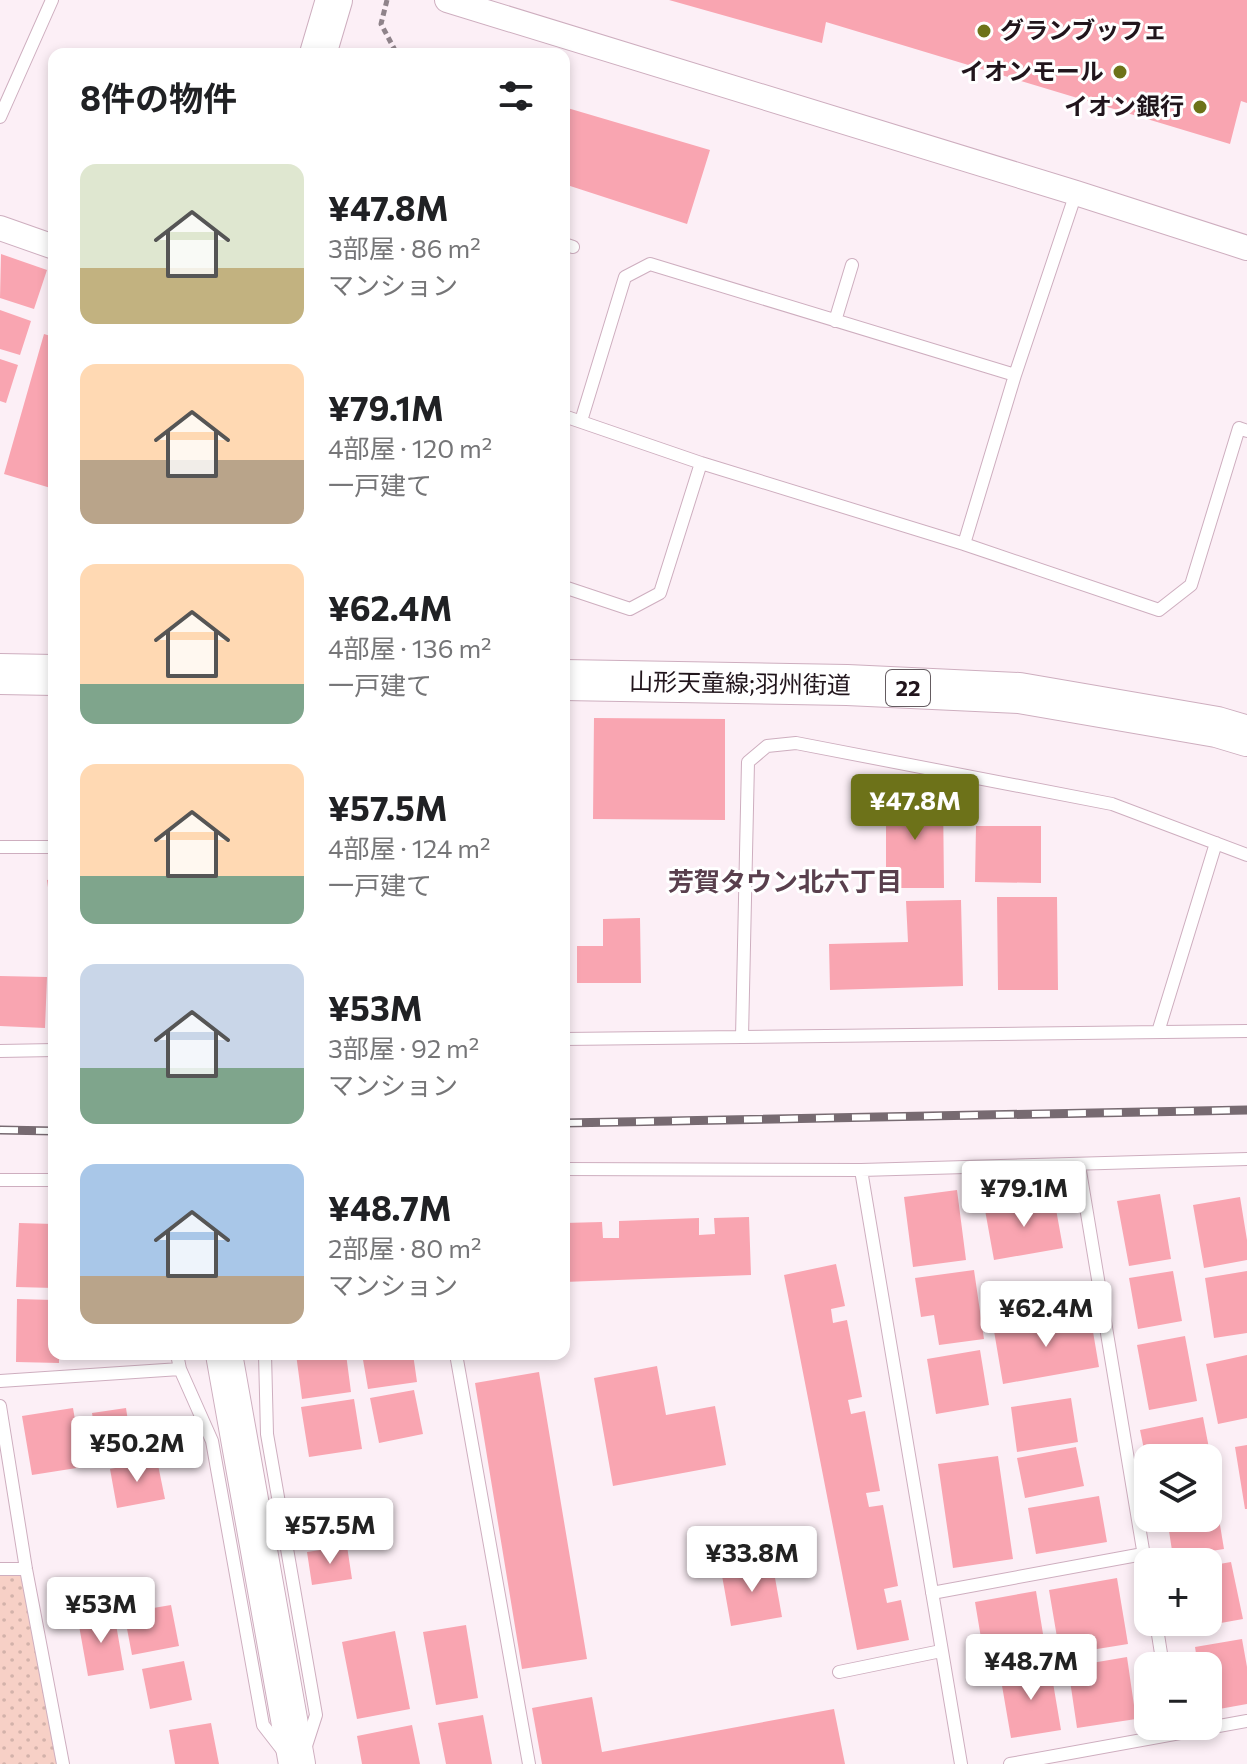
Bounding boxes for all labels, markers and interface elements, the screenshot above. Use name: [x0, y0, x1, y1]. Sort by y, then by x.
place label: グランブッフェ: [1000, 15, 1167, 44]
marker: グランブッフェ: [975, 22, 993, 40]
place label: イオンモール: [960, 56, 1104, 85]
marker: イオンモール: [1111, 63, 1129, 81]
icon: filters: [494, 74, 538, 118]
text: 8件の物件: [80, 76, 237, 118]
place label: イオン銀行: [1064, 91, 1184, 120]
marker: イオン銀行: [1191, 98, 1209, 116]
text: ¥47.8M: [328, 186, 449, 228]
icon: home: [144, 196, 240, 292]
text: 3部屋 · 86 m²: [328, 232, 481, 263]
text: マンション: [328, 269, 458, 300]
text: ¥79.1M: [328, 386, 444, 428]
icon: home: [144, 396, 240, 492]
text: 4部屋 · 120 m²: [328, 432, 492, 463]
text: 一戸建て: [328, 469, 432, 500]
text: ¥62.4M: [328, 586, 452, 628]
icon: home: [144, 596, 240, 692]
text: 4部屋 · 136 m²: [328, 632, 492, 663]
street label: 山形天童線;羽州街道: [629, 666, 851, 699]
text: 一戸建て: [328, 669, 432, 700]
road number: 22: [886, 670, 930, 706]
pin: ¥47.8M: [850, 774, 980, 842]
text: ¥47.8M: [869, 784, 961, 815]
text: ¥57.5M: [328, 786, 448, 828]
icon: home: [144, 796, 240, 892]
text: 4部屋 · 124 m²: [328, 832, 491, 863]
district label: 芳賀タウン北六丁目: [668, 865, 902, 896]
text: 一戸建て: [328, 869, 432, 900]
text: ¥53M: [328, 986, 423, 1028]
icon: home: [144, 996, 240, 1092]
text: 3部屋 · 92 m²: [328, 1032, 479, 1063]
text: マンション: [328, 1069, 458, 1100]
pin: ¥79.1M: [959, 1161, 1089, 1229]
text: ¥79.1M: [980, 1171, 1068, 1202]
text: ¥48.7M: [328, 1186, 452, 1228]
icon: home: [144, 1196, 240, 1292]
text: 2部屋 · 80 m²: [328, 1232, 481, 1263]
text: マンション: [328, 1269, 458, 1300]
pin: ¥62.4M: [981, 1281, 1111, 1349]
text: ¥62.4M: [999, 1291, 1094, 1322]
pin: ¥50.2M: [72, 1416, 202, 1484]
text: ¥50.2M: [89, 1426, 185, 1457]
map controls: [1134, 1444, 1222, 1740]
button: layers: [1134, 1444, 1222, 1532]
pin: ¥57.5M: [265, 1498, 395, 1566]
text: ¥57.5M: [284, 1508, 376, 1539]
pin: ¥33.8M: [687, 1526, 817, 1594]
text: ¥33.8M: [705, 1536, 799, 1567]
button: +: [1134, 1548, 1222, 1636]
pin: ¥53M: [54, 1577, 148, 1645]
text: ¥53M: [65, 1587, 137, 1618]
pin: ¥48.7M: [966, 1634, 1096, 1702]
text: ¥48.7M: [984, 1644, 1078, 1675]
button: −: [1134, 1652, 1222, 1740]

